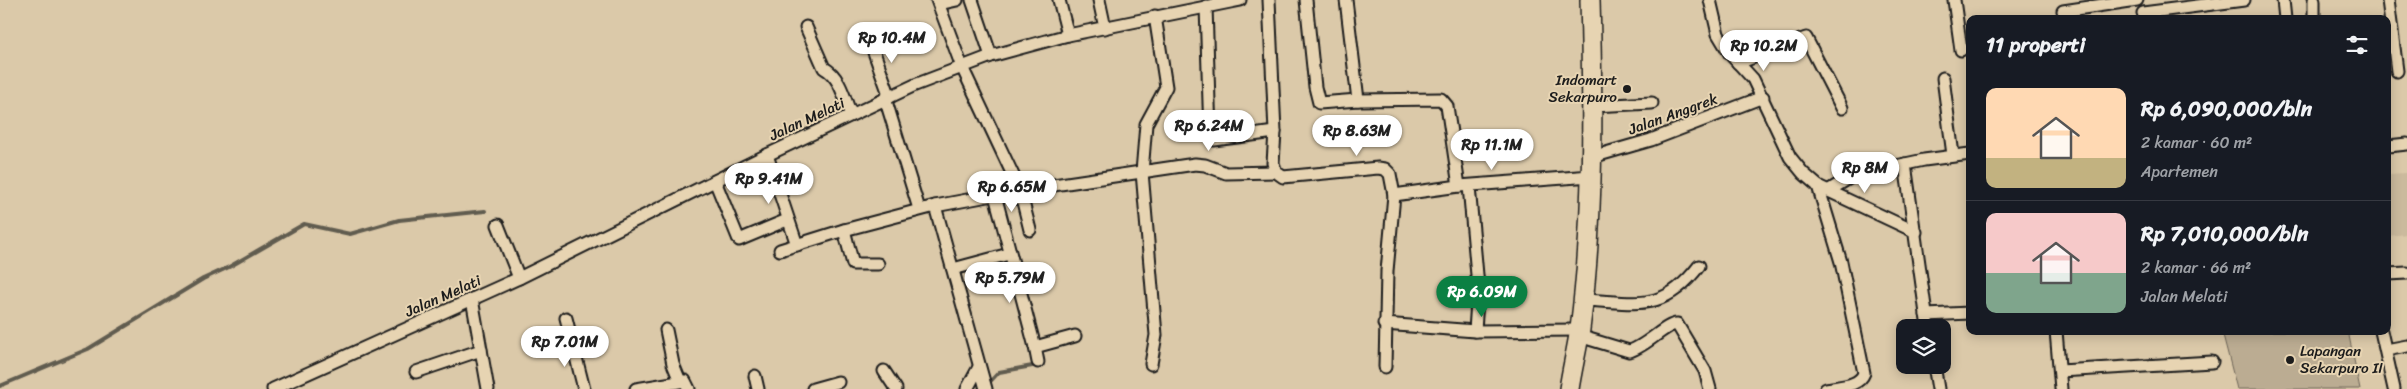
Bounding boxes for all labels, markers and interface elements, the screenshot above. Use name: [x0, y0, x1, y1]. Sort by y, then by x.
pin: Rp 10.4M: [840, 22, 944, 64]
text: Rp 10.4M: [858, 23, 926, 52]
text: 11 properti: [1986, 26, 2085, 64]
pin: Rp 10.2M: [1712, 30, 1816, 72]
text: Rp 10.2M: [1731, 31, 1797, 60]
icon: filters: [2343, 31, 2371, 59]
place label: Indomart Sekarpuro: [1548, 67, 1617, 110]
marker: Indomart Sekarpuro: [1621, 83, 1633, 95]
street label: Jalan Anggrek: [1624, 85, 1722, 143]
street label: Jalan Melati: [764, 90, 850, 148]
text: Rp 6,090,000/bln: [2141, 90, 2312, 128]
icon: home: [2026, 108, 2086, 168]
pin: Rp 6.24M: [1157, 110, 1261, 152]
text: Rp 6.24M: [1175, 111, 1243, 140]
pin: Rp 8.63M: [1305, 114, 1409, 157]
text: Rp 8.63M: [1323, 116, 1391, 145]
pin: Rp 11.1M: [1440, 128, 1544, 171]
text: 2 kamar · 60 m²: [2141, 128, 2252, 157]
text: Rp 11.1M: [1462, 130, 1522, 159]
pin: Rp 8M: [1830, 152, 1900, 194]
text: Rp 8M: [1842, 153, 1888, 182]
text: Apartemen: [2141, 157, 2218, 186]
pin: Rp 9.41M: [717, 162, 821, 205]
text: Rp 9.41M: [736, 164, 802, 193]
pin: Rp 6.65M: [960, 170, 1064, 213]
text: Rp 6.65M: [978, 172, 1046, 201]
text: Rp 7,010,000/bln: [2141, 215, 2308, 253]
icon: home: [2026, 233, 2086, 293]
text: 2 kamar · 66 m²: [2141, 253, 2251, 282]
pin: Rp 5.79M: [958, 262, 1062, 304]
text: Rp 5.79M: [976, 263, 1044, 292]
street label: Jalan Melati: [400, 267, 486, 325]
pin: Rp 6.09M: [1430, 276, 1534, 318]
text: Rp 6.09M: [1447, 277, 1517, 306]
text: Jalan Melati: [2141, 282, 2227, 311]
map controls: [1896, 319, 1951, 374]
button: layers: [1896, 319, 1951, 374]
pin: Rp 7.01M: [513, 326, 617, 368]
text: Rp 7.01M: [532, 327, 598, 356]
place label: Lapangan Sekarpuro II: [2300, 338, 2383, 381]
marker: Lapangan Sekarpuro II: [2284, 354, 2296, 366]

